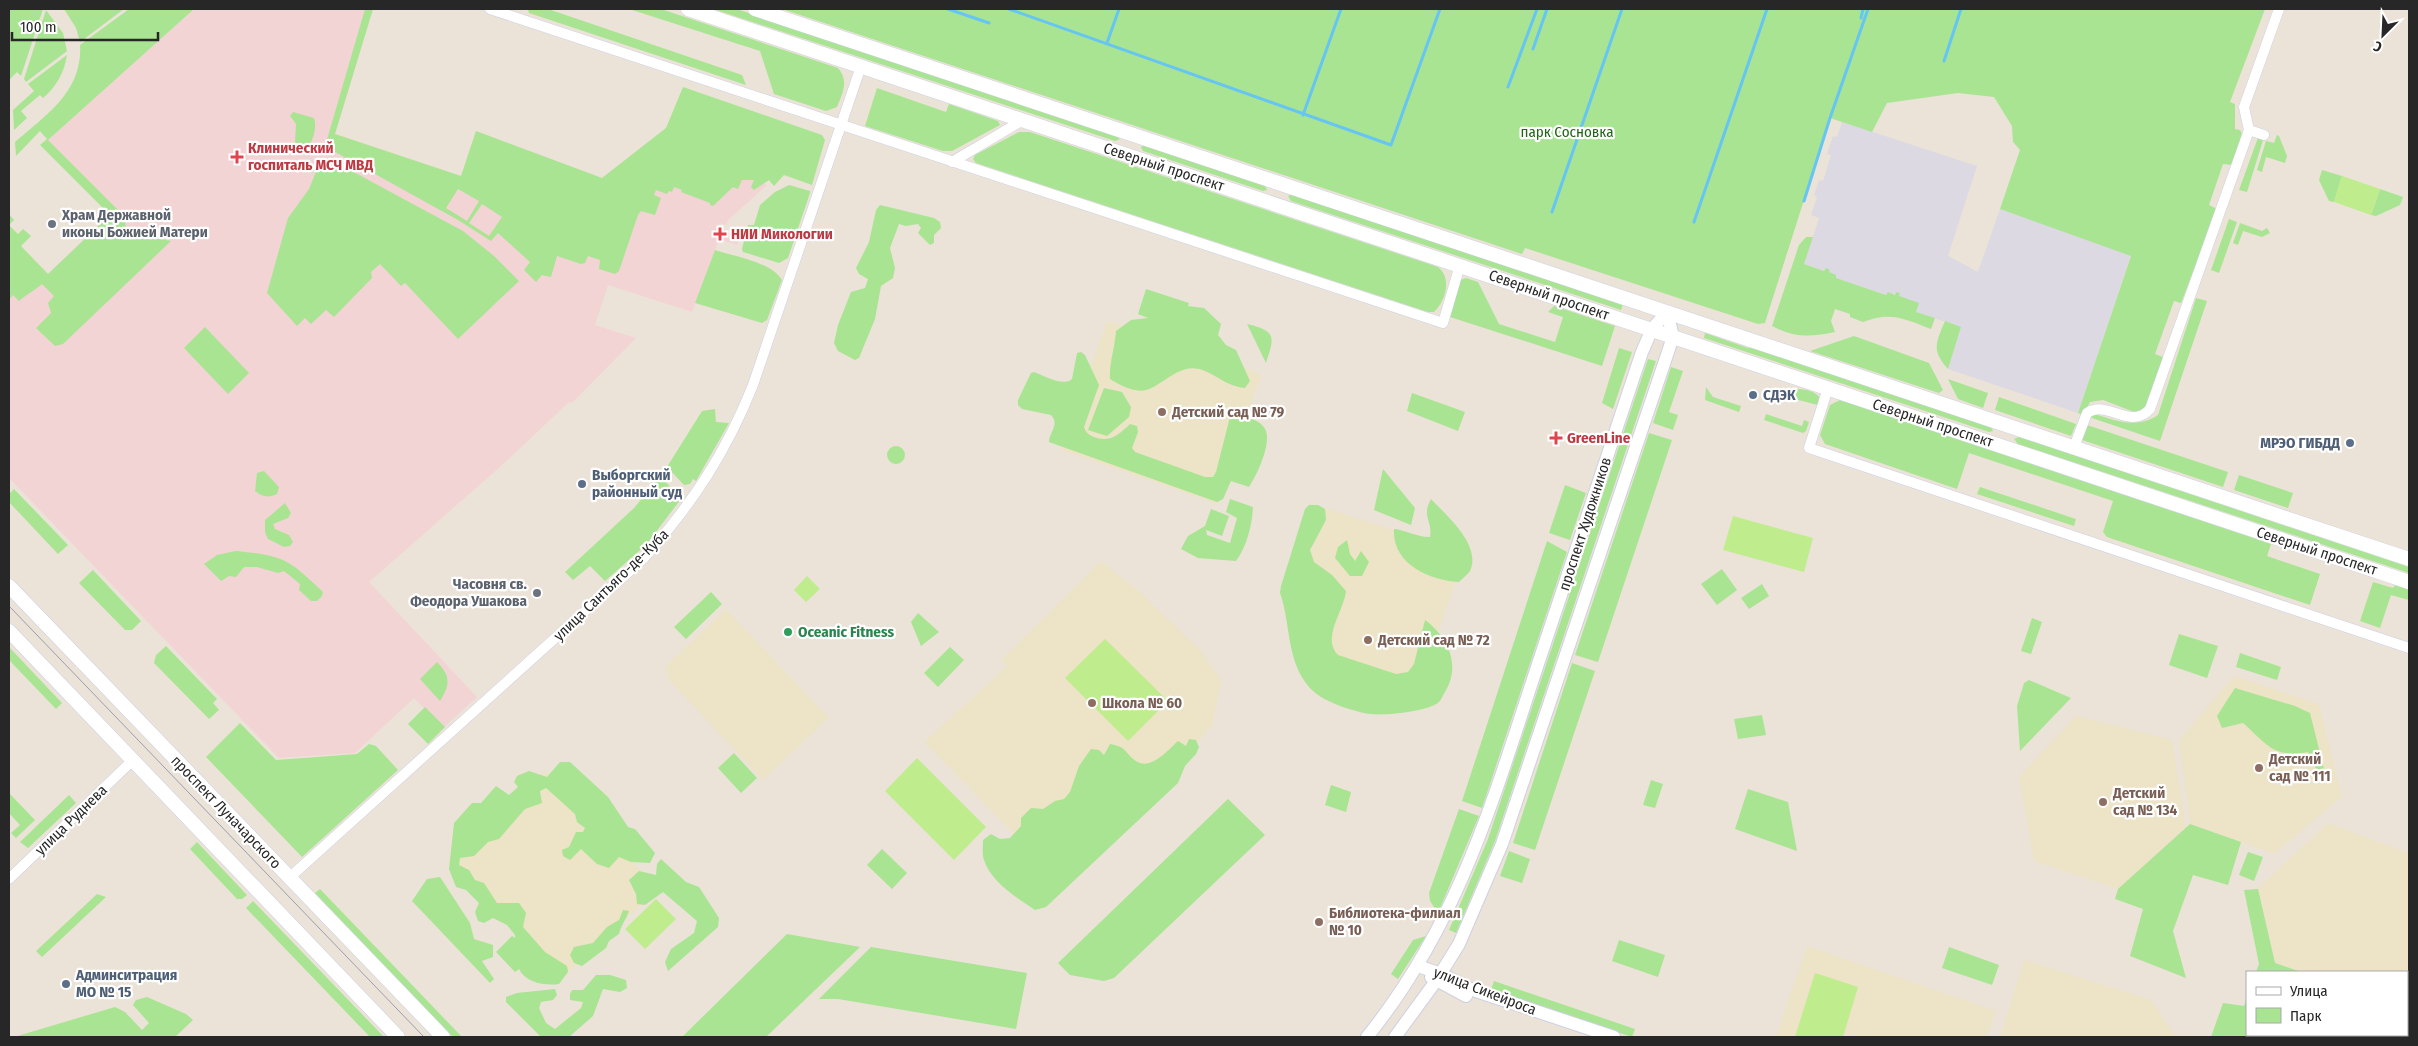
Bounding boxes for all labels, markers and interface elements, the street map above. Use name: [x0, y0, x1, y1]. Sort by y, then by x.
scale bar: [12, 10, 159, 42]
north arrow: [2358, 10, 2408, 60]
text: 100 m: [20, 18, 57, 36]
text: С: [2371, 37, 2385, 56]
park label: парк Сосновка: [1520, 123, 1614, 141]
place label: Клинический госпиталь МСЧ МВД: [248, 139, 373, 174]
street label: Северный проспект: [1101, 139, 1228, 195]
marker: Клинический госпиталь МСЧ МВД: [230, 150, 244, 164]
place label: Храм Державной иконы Божией Матери: [61, 206, 208, 241]
marker: Храм Державной иконы Божией Матери: [46, 218, 58, 230]
place label: НИИ Микологии: [731, 225, 833, 243]
marker: НИИ Микологии: [713, 227, 727, 241]
street label: Северный проспект: [1487, 266, 1612, 324]
place label: СДЭК: [1763, 386, 1796, 404]
marker: СДЭК: [1747, 389, 1759, 401]
street label: Северный проспект: [1870, 395, 1997, 451]
place label: Детский сад № 79: [1171, 403, 1285, 421]
marker: Детский сад № 79: [1156, 406, 1168, 418]
place label: GreenLine: [1567, 429, 1631, 447]
marker: GreenLine: [1549, 431, 1563, 445]
place label: МРЭО ГИБДД: [2260, 434, 2340, 452]
marker: МРЭО ГИБДД: [2344, 437, 2356, 449]
street label: проспект Художников: [1555, 455, 1615, 593]
place label: Выборгский районный суд: [592, 466, 682, 501]
marker: Выборгский районный суд: [576, 478, 588, 490]
street label: Северный проспект: [2254, 523, 2381, 579]
street label: улица Сантьяго-де-Куба: [550, 525, 672, 645]
place label: Часовня св. Феодора Ушакова: [410, 575, 528, 610]
marker: Часовня св. Феодора Ушакова: [531, 587, 543, 599]
place label: Oceanic Fitness: [798, 623, 894, 641]
marker: Oceanic Fitness: [782, 626, 794, 638]
place label: Детский сад № 72: [1377, 631, 1490, 649]
marker: Детский сад № 72: [1362, 634, 1374, 646]
place label: Школа № 60: [1102, 694, 1182, 712]
marker: Школа № 60: [1086, 697, 1098, 709]
place label: Детский сад № 111: [2268, 750, 2331, 785]
street label: проспект Луначарского: [167, 752, 285, 872]
marker: Детский сад № 111: [2253, 762, 2265, 774]
street label: улица Руднева: [31, 781, 111, 859]
place label: Детский сад № 134: [2112, 784, 2177, 819]
marker: Детский сад № 134: [2097, 796, 2109, 808]
place label: Библиотека-филиал № 10: [1329, 904, 1461, 939]
marker: Библиотека-филиал № 10: [1313, 916, 1325, 928]
street label: улица Сикейроса: [1431, 963, 1539, 1019]
place label: Админситрация МО № 15: [75, 966, 177, 1001]
legend: [2246, 971, 2408, 1036]
marker: Админситрация МО № 15: [60, 978, 72, 990]
text: Улица: [2289, 982, 2328, 1000]
text: Парк: [2290, 1007, 2321, 1025]

